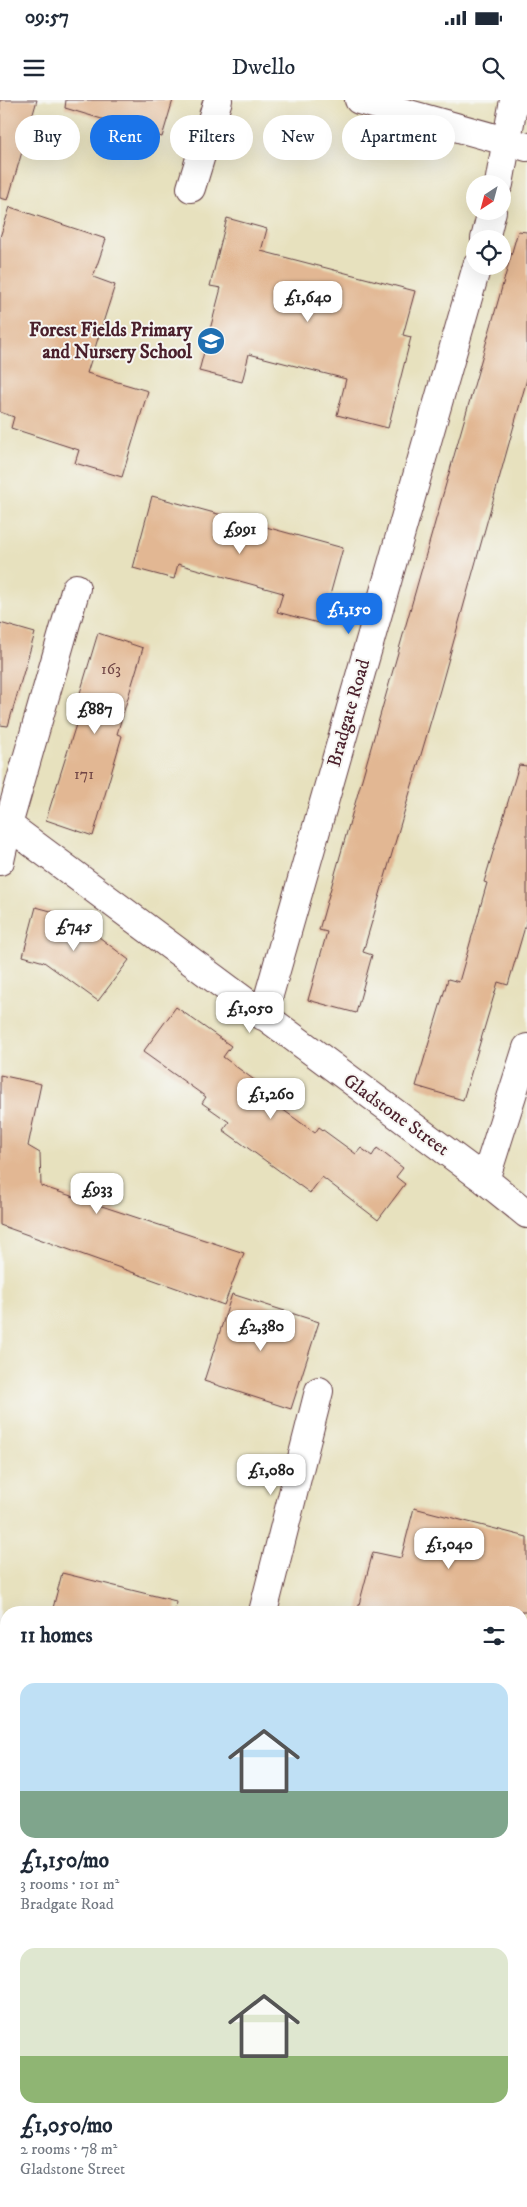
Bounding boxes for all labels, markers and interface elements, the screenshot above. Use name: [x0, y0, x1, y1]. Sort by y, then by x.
text: 09:57: [25, 6, 69, 29]
icon: menu: [20, 54, 48, 82]
text: Dwello: [232, 54, 295, 81]
icon: search: [479, 54, 507, 82]
chip: Buy: [15, 115, 80, 160]
chip: Rent: [90, 115, 160, 160]
chip: Filters: [170, 115, 253, 160]
chip: New: [263, 115, 332, 160]
chip: Apartment: [342, 115, 455, 160]
north arrow: [466, 175, 511, 220]
map controls: [466, 175, 511, 275]
button: locate: [466, 230, 511, 275]
pin: £1,640: [267, 280, 349, 323]
text: £1,640: [284, 287, 332, 307]
place label: Forest Fields Primary and Nursery School: [29, 319, 193, 364]
school or university icon: Forest Fields Primary and Nursery School: [196, 326, 226, 356]
pin: £991: [210, 512, 270, 555]
text: £991: [224, 519, 256, 539]
pin: £1,150: [308, 592, 390, 635]
text: £1,150: [327, 599, 371, 619]
street label: Bradgate Road: [323, 656, 376, 770]
house number: 163: [101, 659, 121, 679]
pin: £887: [65, 692, 125, 735]
text: £887: [77, 699, 113, 719]
house number: 171: [74, 764, 94, 784]
pin: £745: [44, 910, 104, 952]
text: £745: [56, 916, 92, 936]
pin: £1,050: [209, 992, 291, 1034]
text: £1,050: [227, 998, 273, 1018]
street label: Gladstone Street: [339, 1069, 453, 1161]
pin: £1,260: [230, 1078, 312, 1120]
text: £1,260: [248, 1084, 294, 1104]
pin: £933: [67, 1172, 127, 1215]
text: £933: [82, 1179, 113, 1199]
pin: £2,380: [220, 1310, 302, 1352]
text: £2,380: [238, 1316, 284, 1336]
pin: £1,080: [230, 1454, 312, 1496]
text: £1,080: [248, 1460, 294, 1480]
pin: £1,040: [408, 1528, 490, 1570]
text: £1,040: [425, 1534, 473, 1554]
icon: filters: [480, 1622, 508, 1650]
text: 11 homes: [20, 1623, 93, 1649]
icon: home: [219, 1716, 309, 1806]
text: £1,150/mo: [20, 1848, 109, 1874]
text: 3 rooms · 101 m²: [20, 1874, 119, 1894]
text: Bradgate Road: [20, 1894, 114, 1914]
icon: home: [219, 1981, 309, 2071]
text: £1,050/mo: [20, 2113, 113, 2139]
text: 2 rooms · 78 m²: [20, 2139, 117, 2159]
text: Gladstone Street: [20, 2159, 125, 2179]

